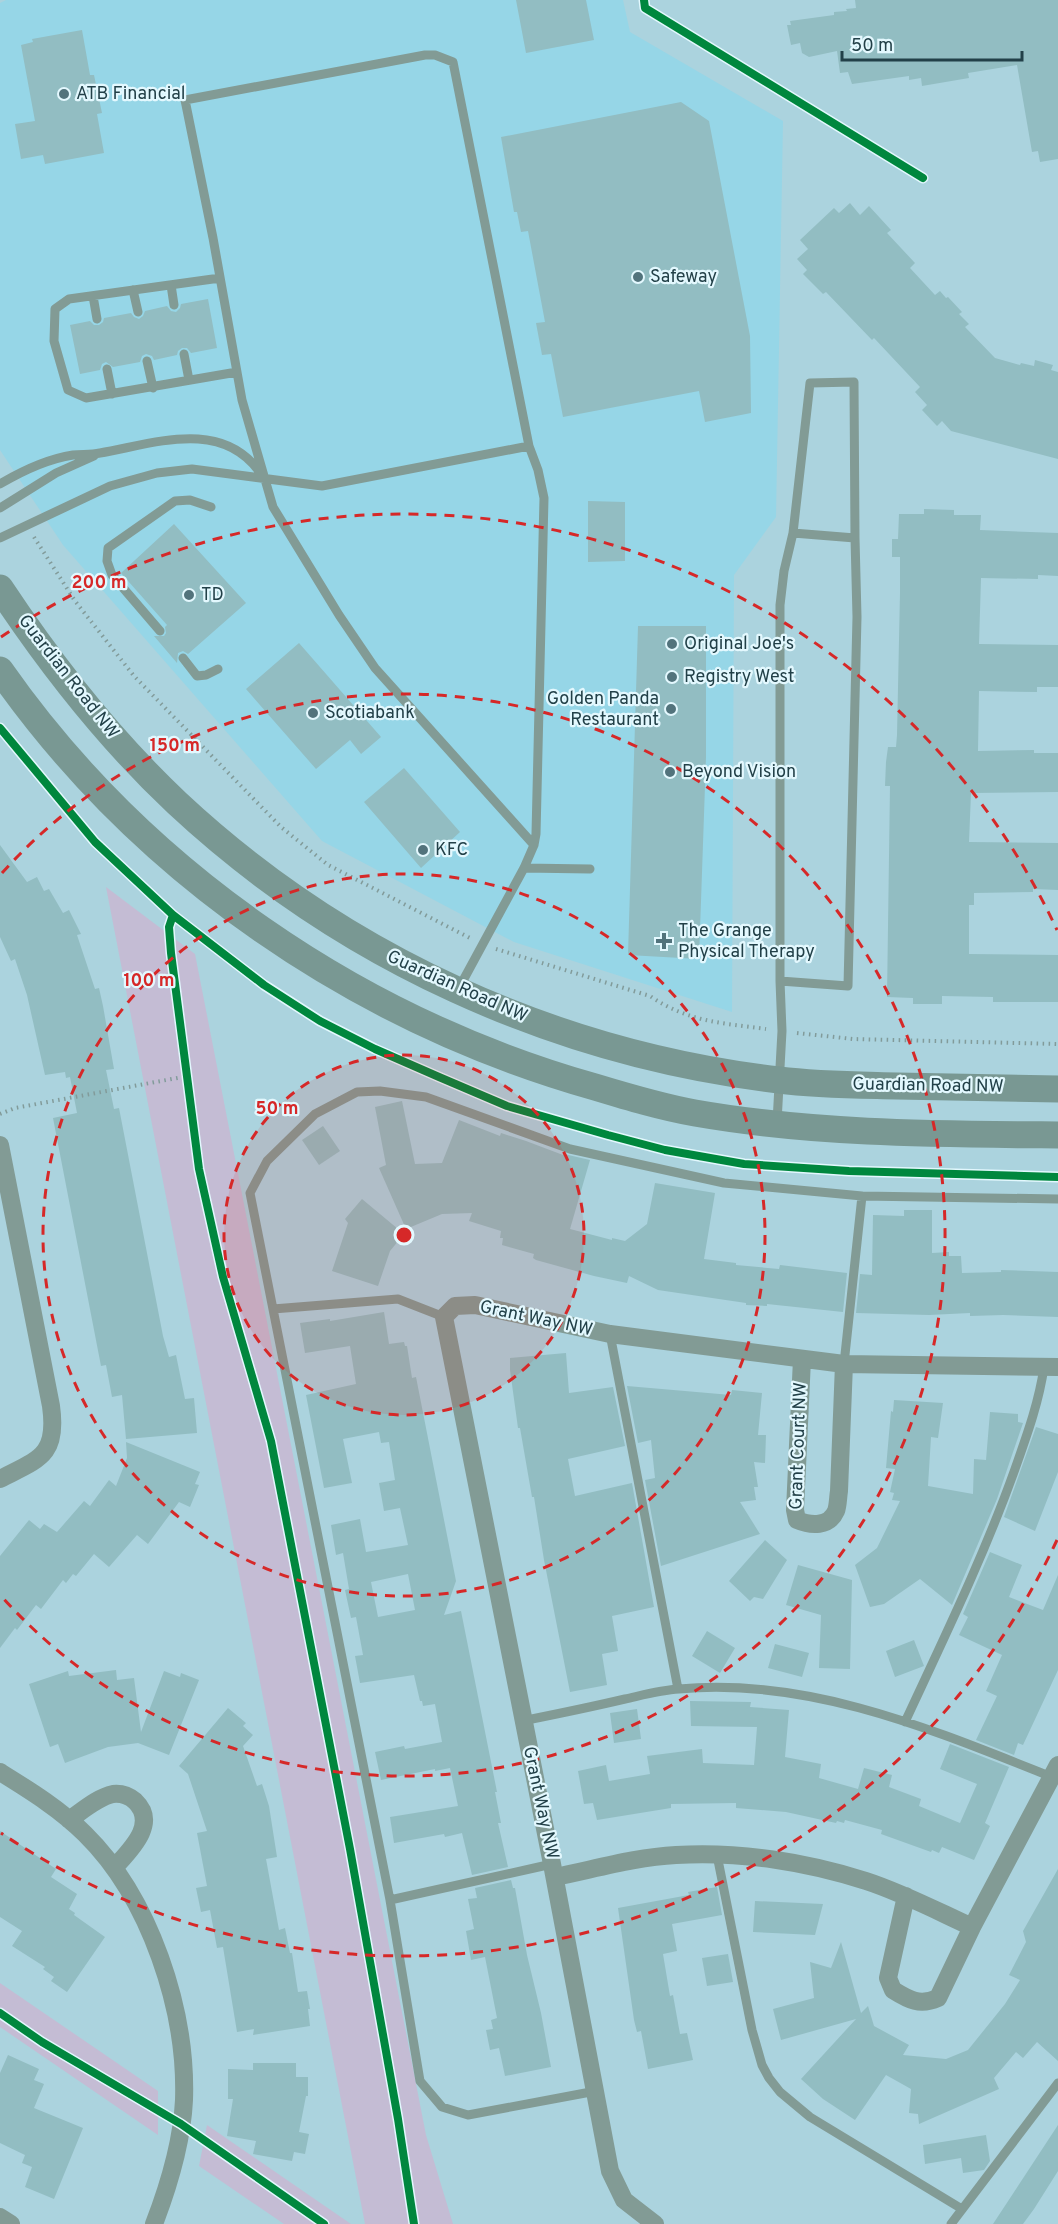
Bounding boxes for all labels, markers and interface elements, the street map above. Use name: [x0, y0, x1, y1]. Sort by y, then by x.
scale bar: [842, 24, 1022, 62]
text: 50 m: [851, 35, 893, 58]
place label: ATB Financial: [76, 83, 185, 106]
marker: ATB Financial: [57, 87, 71, 101]
place label: Safeway: [650, 266, 717, 289]
marker: Safeway: [631, 270, 645, 284]
text: 200 m: [71, 572, 127, 595]
place label: TD: [201, 584, 224, 607]
marker: TD: [182, 588, 196, 602]
street label: Guardian Road NW: [12, 610, 124, 744]
place label: Original Joe's: [684, 633, 794, 656]
marker: Original Joe's: [665, 637, 679, 651]
place label: Registry West: [684, 666, 794, 689]
marker: Registry West: [665, 670, 679, 684]
place label: Golden Panda Restaurant: [547, 688, 659, 732]
place label: Scotiabank: [325, 702, 415, 725]
marker: Golden Panda Restaurant: [664, 702, 678, 716]
marker: Scotiabank: [306, 706, 320, 720]
text: 150 m: [150, 735, 200, 758]
place label: Beyond Vision: [682, 761, 796, 784]
marker: Beyond Vision: [663, 765, 677, 779]
place label: KFC: [435, 839, 468, 862]
marker: KFC: [416, 843, 430, 857]
place label: The Grange Physical Therapy: [678, 920, 815, 964]
marker: The Grange Physical Therapy: [655, 932, 673, 950]
street label: Guardian Road NW: [383, 946, 531, 1028]
text: 100 m: [123, 970, 175, 993]
street label: Guardian Road NW: [852, 1073, 1004, 1099]
text: 50 m: [255, 1098, 299, 1121]
centre of rings: [394, 1225, 414, 1245]
street label: Grant Way NW: [477, 1296, 595, 1342]
street label: Grant Court NW: [785, 1382, 813, 1510]
street label: Grant Way NW: [517, 1744, 563, 1862]

